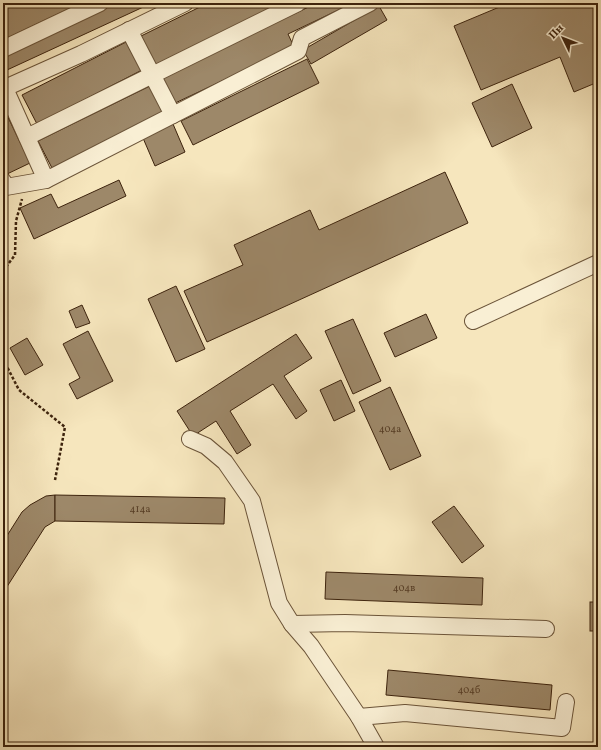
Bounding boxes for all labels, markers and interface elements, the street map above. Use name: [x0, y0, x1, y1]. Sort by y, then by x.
north arrow: [543, 18, 583, 58]
text: Пн: [546, 21, 568, 43]
house number: 404а: [379, 422, 401, 436]
house number: 414а: [130, 502, 150, 516]
house number: 404в: [393, 581, 415, 595]
house number: 404б: [458, 683, 480, 697]

